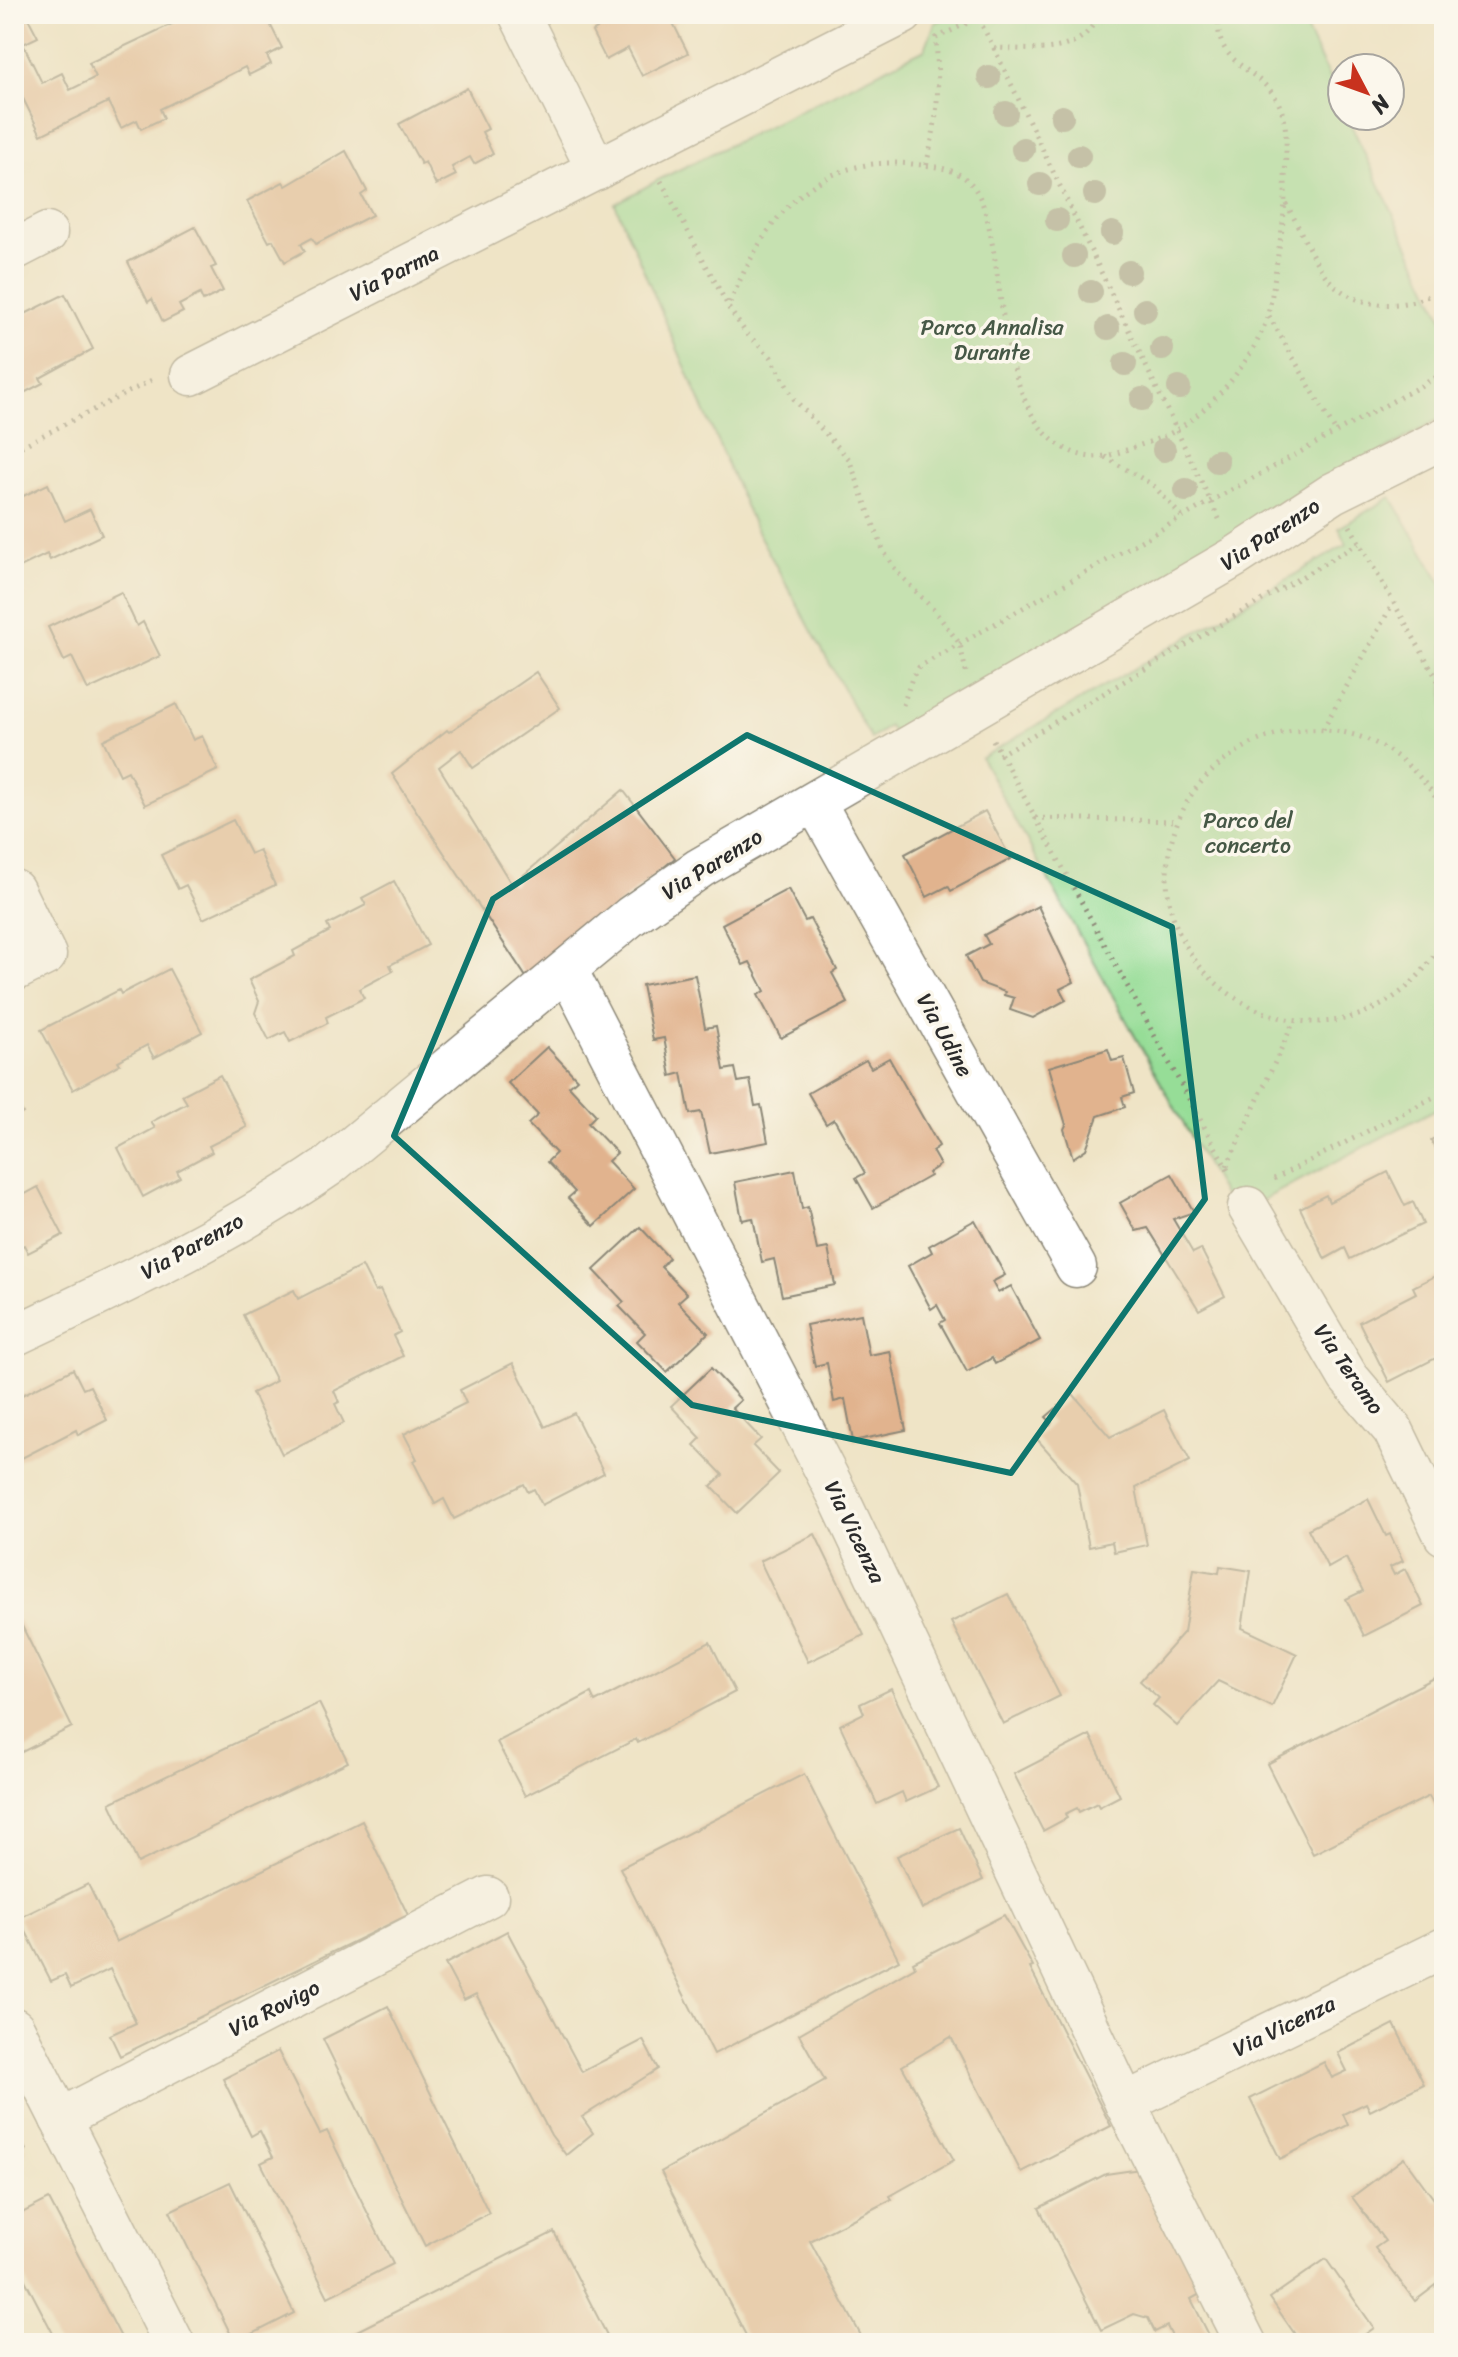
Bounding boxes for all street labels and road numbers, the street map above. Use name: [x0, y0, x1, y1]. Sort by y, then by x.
street label: Via Parma: [342, 234, 446, 312]
street label: Via Parenzo: [1212, 487, 1328, 581]
street label: Via Parenzo: [653, 817, 771, 911]
street label: Via Udine: [906, 986, 984, 1084]
street label: Via Parenzo: [133, 1201, 251, 1291]
street label: Via Teramo: [1303, 1315, 1395, 1423]
street label: Via Vicenza: [813, 1474, 897, 1591]
street label: Via Rovigo: [221, 1968, 327, 2048]
street label: Via Vicenza: [1226, 1984, 1343, 2068]

